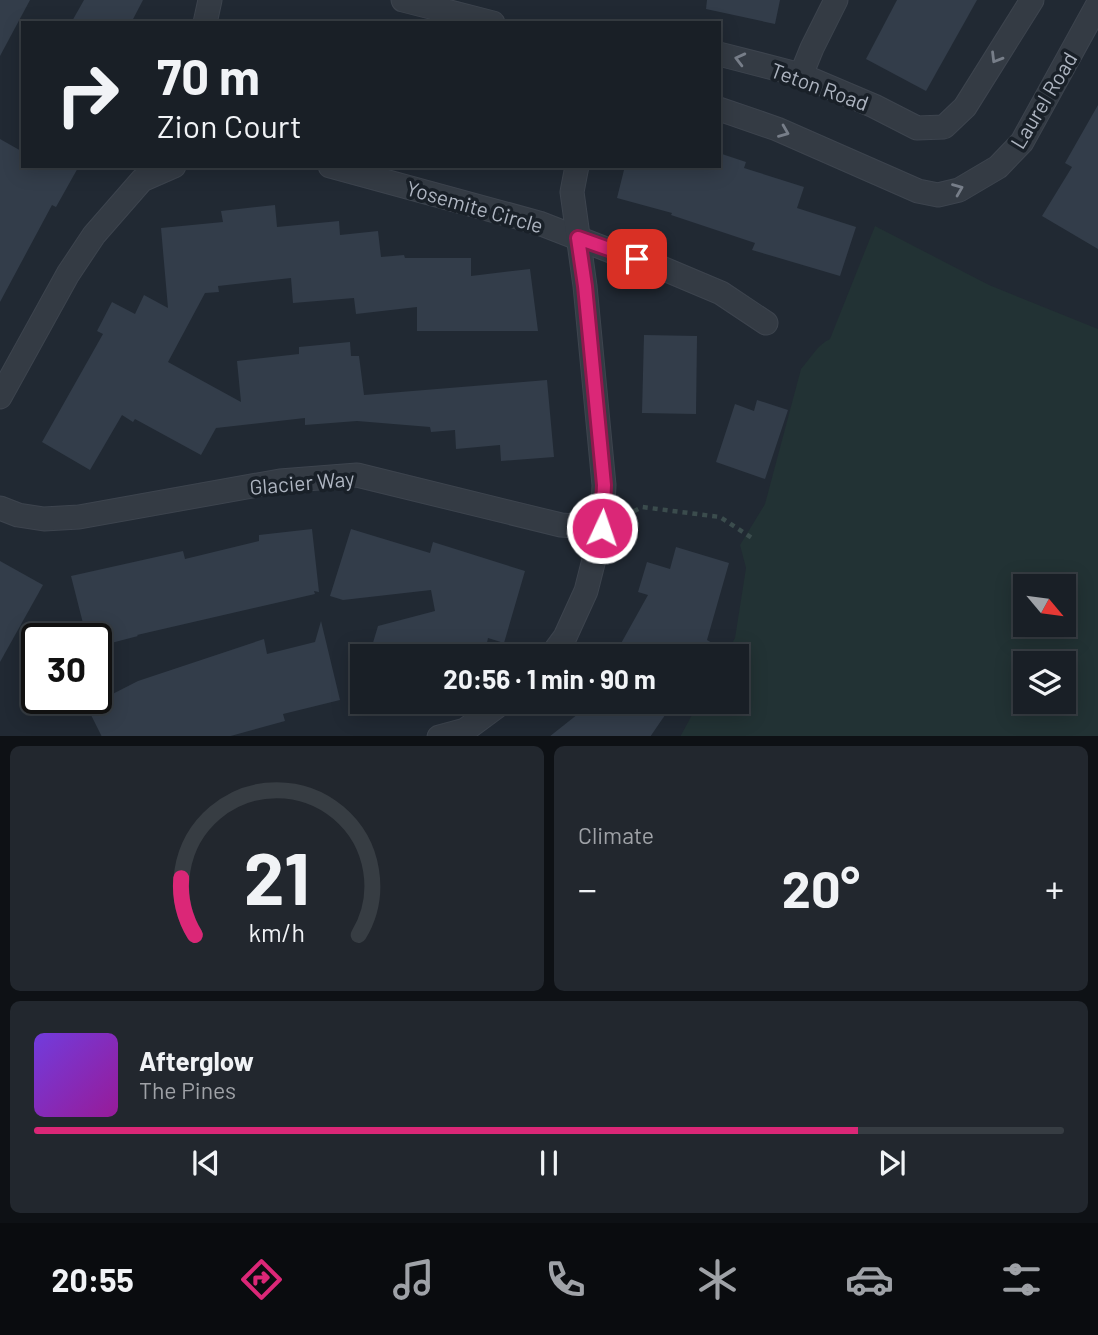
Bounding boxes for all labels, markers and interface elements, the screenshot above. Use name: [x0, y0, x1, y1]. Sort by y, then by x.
text: 70 m: [157, 46, 260, 105]
street label: Laurel Road: [1004, 47, 1082, 153]
icon: right: [42, 49, 133, 140]
one-way arrow: [992, 51, 1005, 64]
one-way arrow: [734, 53, 746, 67]
street label: Teton Road: [768, 57, 872, 115]
text: Zion Court: [157, 106, 302, 144]
one-way arrow: [777, 123, 789, 137]
street label: Yosemite Circle: [404, 175, 546, 237]
one-way arrow: [951, 183, 963, 197]
pin: [607, 229, 667, 289]
icon: arrive: [618, 240, 656, 278]
street label: Glacier Way: [248, 465, 356, 499]
position arrow: [565, 491, 639, 565]
north arrow: [1013, 574, 1076, 637]
map controls: [1013, 574, 1076, 714]
speed limit sign: 30: [21, 623, 112, 714]
button: layers: [1013, 651, 1076, 714]
text: 20:56 · 1 min · 90 m: [443, 663, 656, 694]
text: Climate: [578, 821, 654, 849]
text: 21: [244, 832, 310, 920]
text: 20°: [782, 856, 860, 918]
text: −: [578, 865, 597, 911]
text: +: [1045, 865, 1064, 911]
text: km/h: [249, 916, 305, 946]
text: Afterglow: [139, 1045, 254, 1076]
text: The Pines: [139, 1076, 236, 1104]
icon: previous: [187, 1144, 225, 1182]
icon: pause: [530, 1144, 568, 1182]
icon: next: [873, 1144, 911, 1182]
icon: directions: [237, 1255, 286, 1304]
icon: music: [389, 1255, 438, 1304]
icon: phone: [541, 1255, 590, 1304]
icon: climate: [693, 1255, 742, 1304]
icon: car: [845, 1255, 894, 1304]
icon: filters: [997, 1255, 1046, 1304]
text: 20:55: [52, 1260, 134, 1298]

